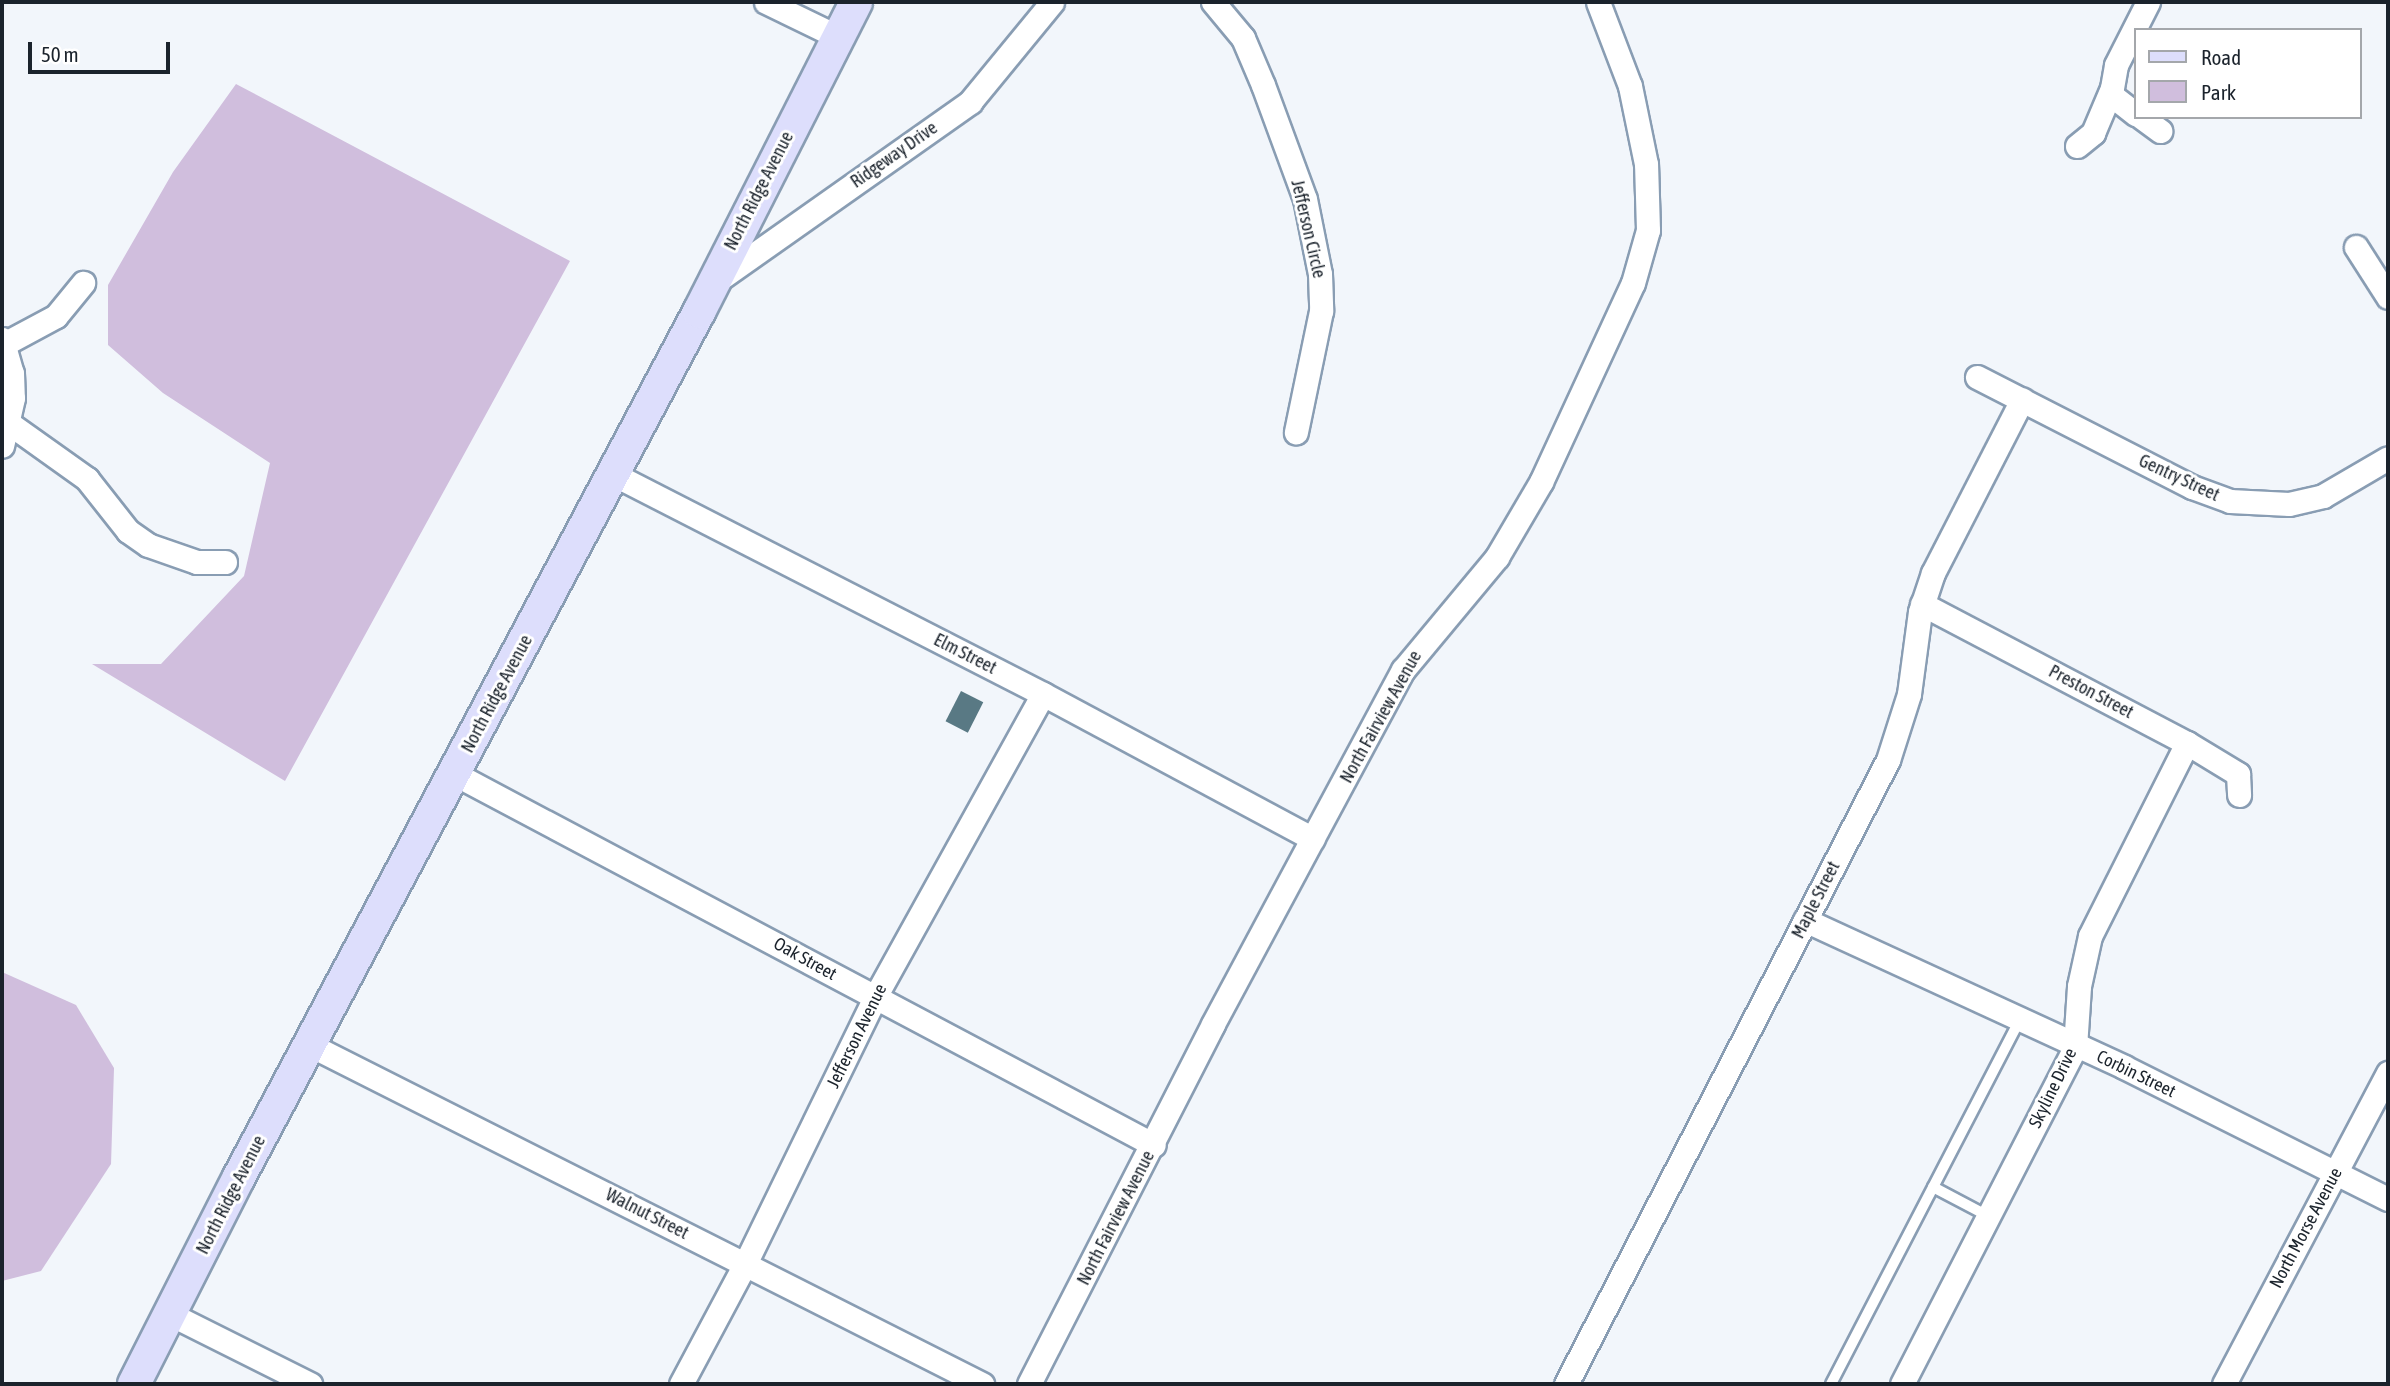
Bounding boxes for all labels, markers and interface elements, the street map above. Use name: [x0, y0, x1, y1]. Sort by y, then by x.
scale bar: [32, 28, 173, 72]
legend: [2134, 28, 2362, 119]
text: 50 m: [41, 42, 79, 66]
text: Road: [2201, 45, 2241, 69]
text: Park: [2201, 80, 2236, 104]
street label: Ridgeway Drive: [847, 117, 941, 193]
street label: North Ridge Avenue: [720, 128, 798, 254]
street label: Jefferson Circle: [1286, 178, 1330, 280]
street label: Gentry Street: [2135, 450, 2223, 506]
street label: Elm Street: [930, 629, 1000, 679]
street label: North Ridge Avenue: [457, 631, 537, 757]
street label: North Fairview Avenue: [1336, 647, 1426, 787]
street label: Preston Street: [2045, 661, 2137, 723]
street label: Maple Street: [1787, 858, 1845, 942]
street label: Oak Street: [770, 933, 840, 985]
street label: Jefferson Avenue: [823, 980, 891, 1092]
street label: Skyline Drive: [2024, 1045, 2082, 1131]
street label: Corbin Street: [2093, 1046, 2179, 1102]
street label: North Ridge Avenue: [192, 1132, 270, 1258]
street label: North Fairview Avenue: [1073, 1147, 1159, 1289]
street label: North Morse Avenue: [2265, 1164, 2347, 1292]
street label: Walnut Street: [602, 1184, 692, 1244]

